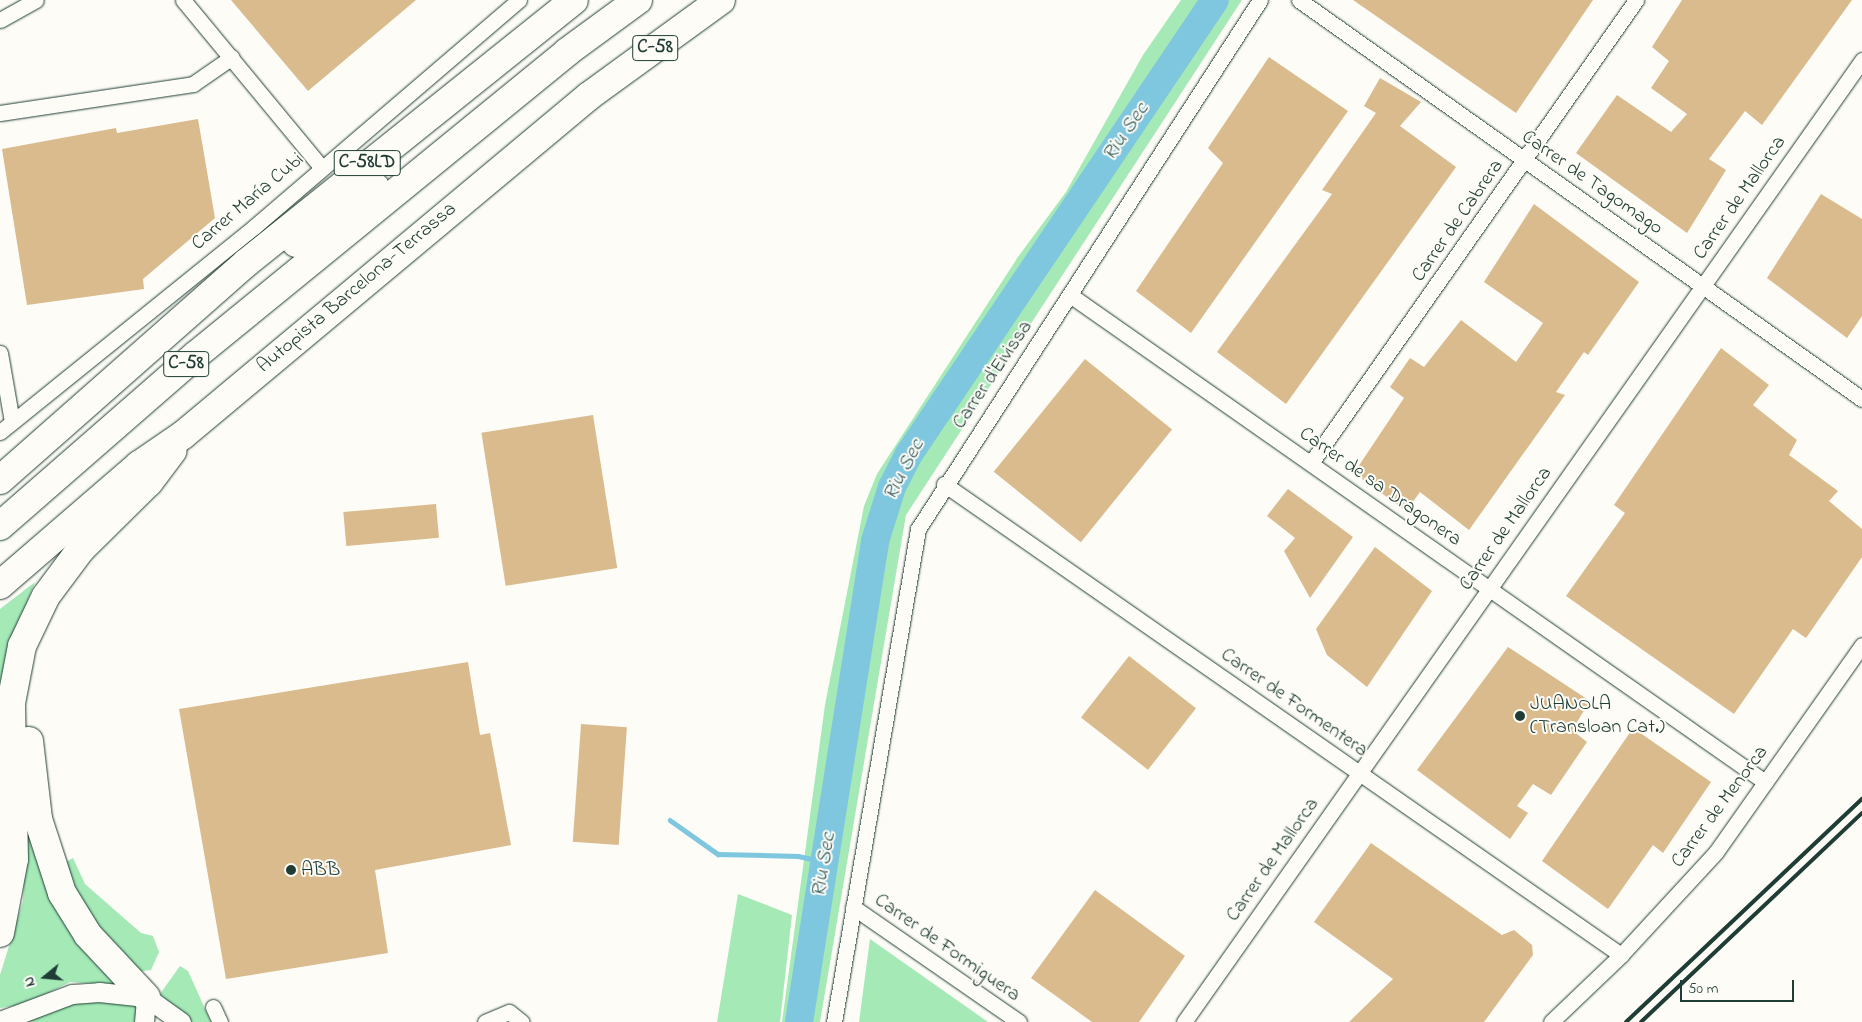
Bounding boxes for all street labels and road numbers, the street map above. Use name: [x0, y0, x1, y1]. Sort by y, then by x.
road number: C-58: [631, 32, 679, 64]
street label: Carrer de Tagomago: [1517, 125, 1667, 241]
street label: Carrer de Mallorca: [1688, 132, 1792, 264]
road number: C-58LD: [333, 146, 401, 180]
street label: Carrer María Cubi: [187, 148, 309, 256]
street label: Carrer de Cabrera: [1407, 155, 1509, 287]
street label: Autopista Barcelona-Terrassa: [252, 197, 462, 379]
street label: Carrer d'Eivissa: [948, 316, 1038, 434]
road number: C-58: [162, 348, 210, 380]
street label: Carrer de sa Dragonera: [1294, 422, 1466, 552]
street label: Carrer de Mallorca: [1454, 463, 1558, 595]
street label: Carrer de Formentera: [1216, 643, 1372, 763]
street label: Carrer de Menorca: [1666, 741, 1774, 873]
street label: Carrer de Mallorca: [1221, 794, 1325, 926]
street label: Carrer de Formiguera: [869, 889, 1025, 1007]

